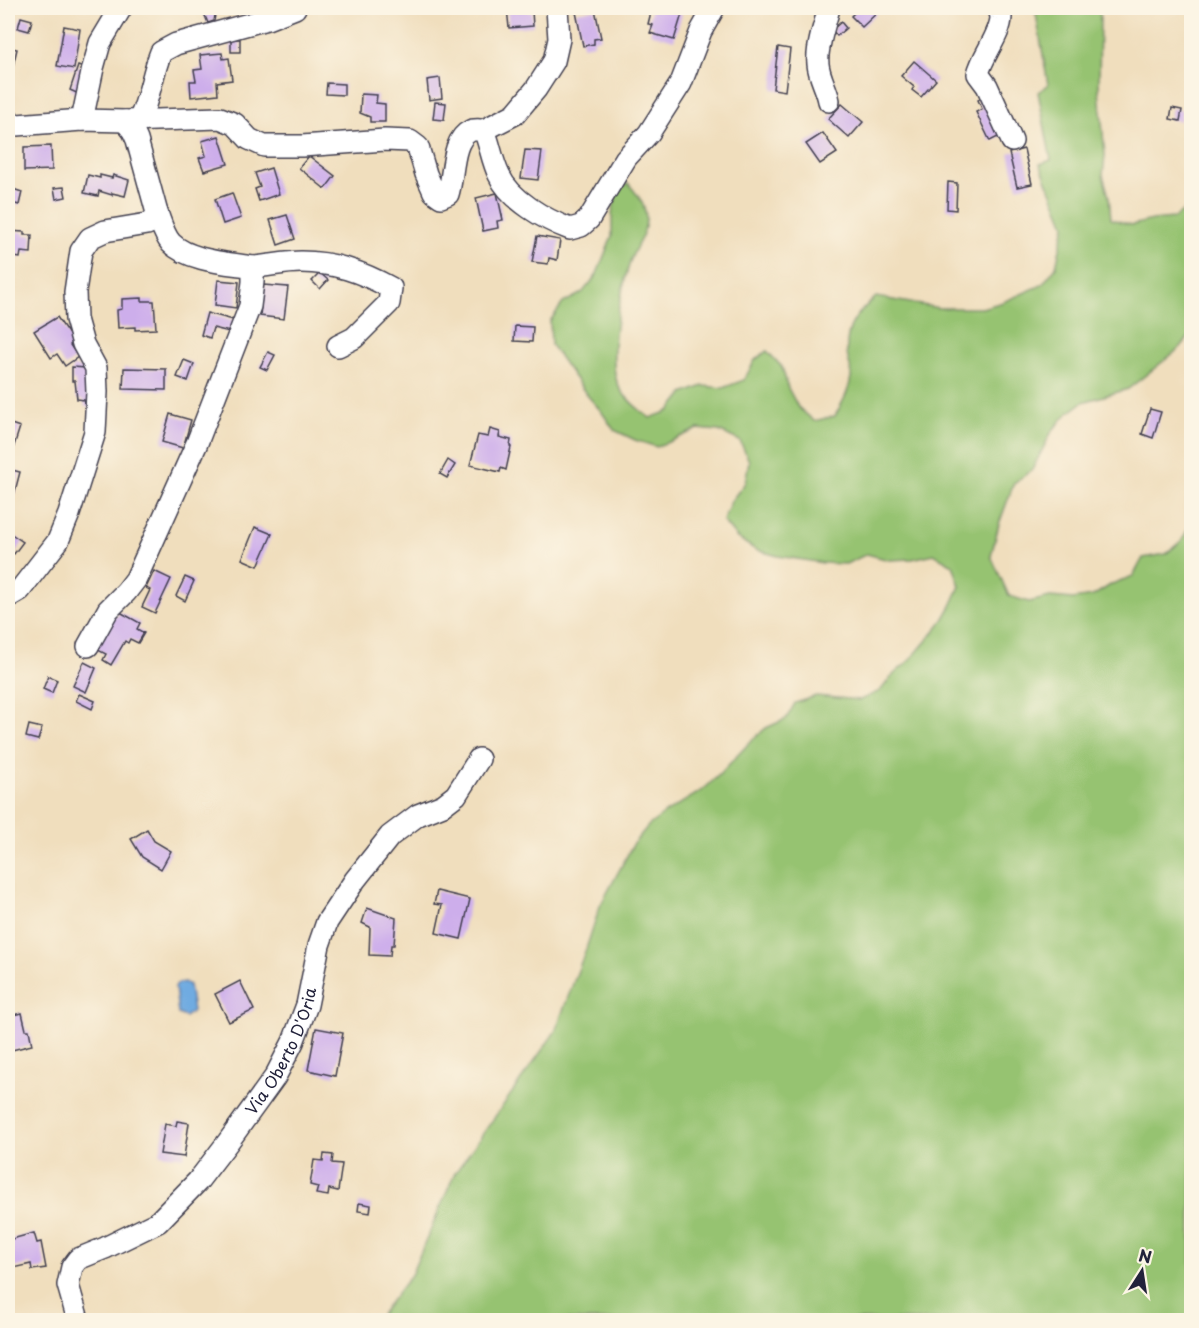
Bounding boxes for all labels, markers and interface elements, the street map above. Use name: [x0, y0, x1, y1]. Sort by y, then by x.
street label: Via Oberto D'Oria: [239, 985, 321, 1119]
north arrow: [1112, 1241, 1172, 1301]
text: N: [1137, 1242, 1154, 1268]

